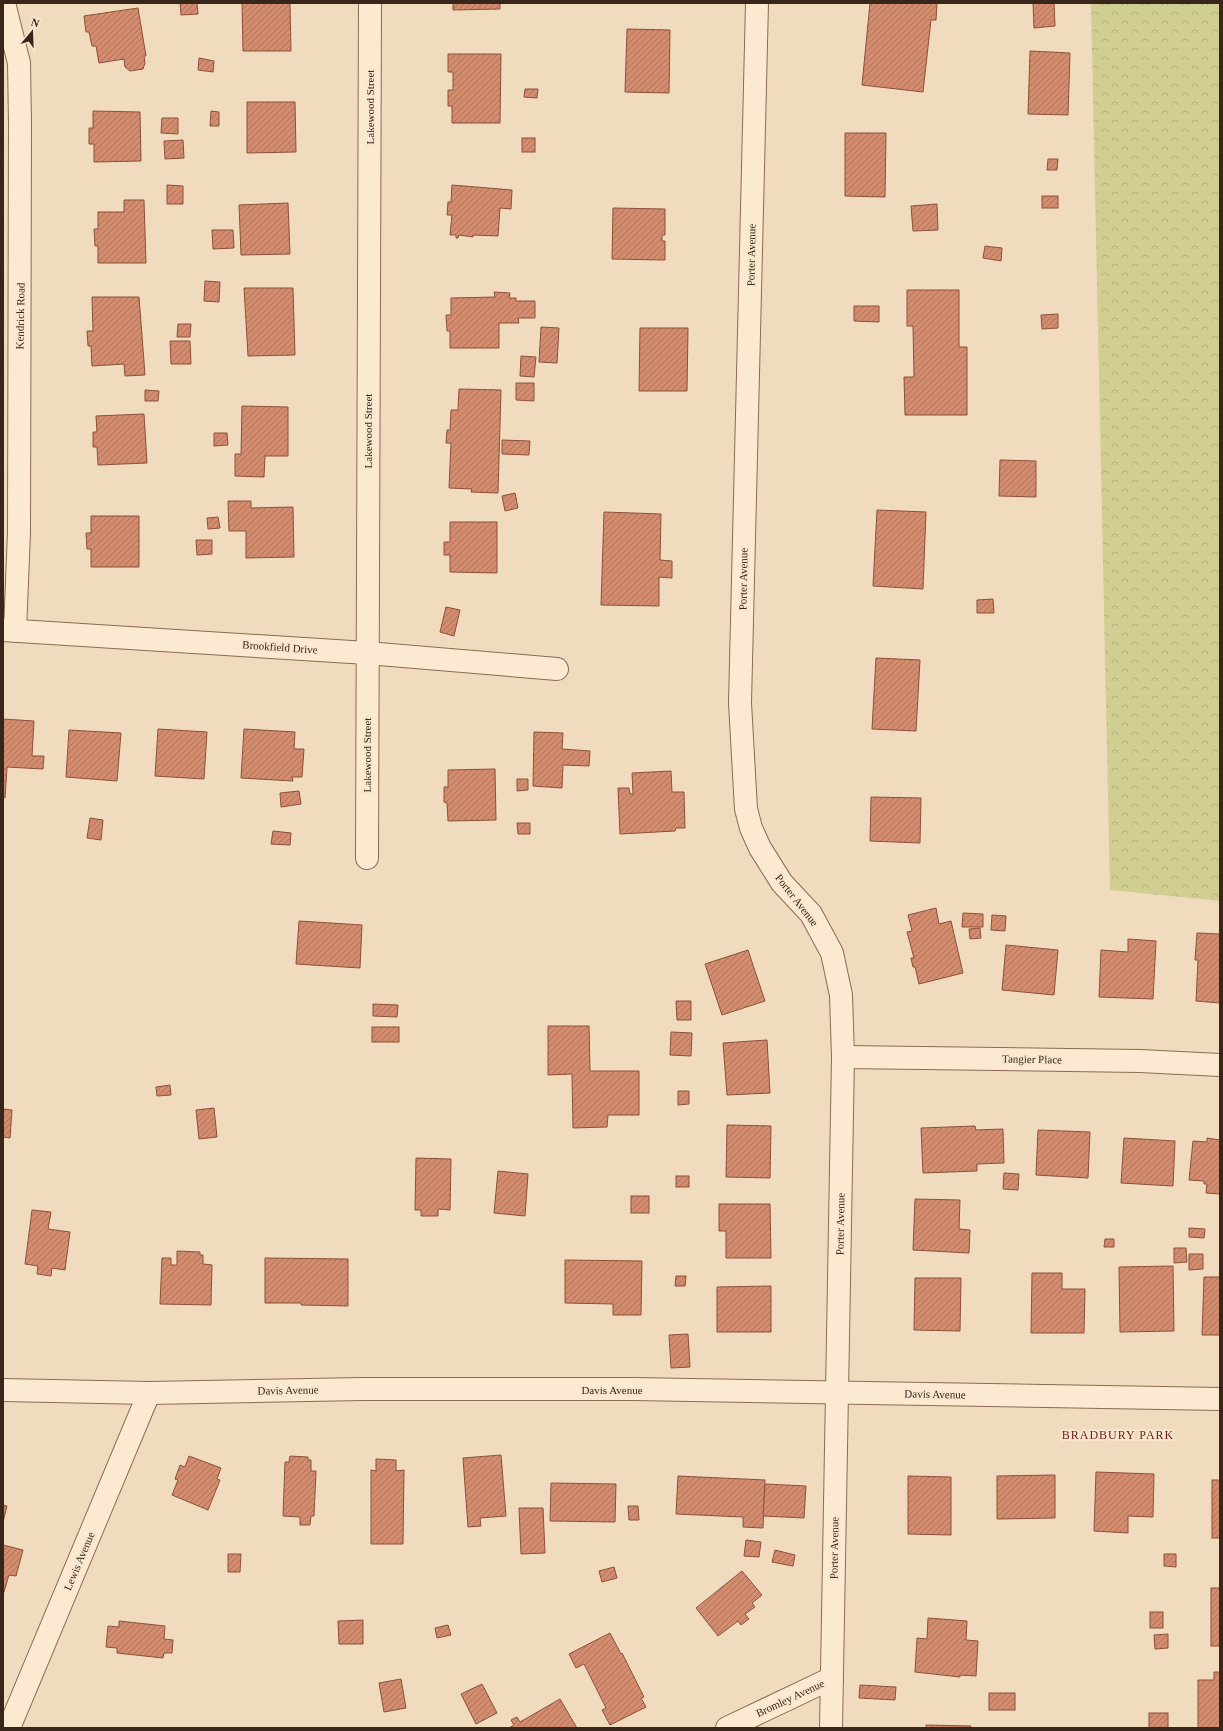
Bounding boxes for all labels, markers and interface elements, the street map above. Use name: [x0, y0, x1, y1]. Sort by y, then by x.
north arrow: [12, 12, 52, 52]
text: N: [30, 16, 41, 30]
street label: Lakewood Street: [364, 70, 376, 144]
street label: Porter Avenue: [744, 224, 758, 286]
street label: Kendrick Road: [13, 282, 27, 350]
street label: Lakewood Street: [362, 394, 374, 468]
street label: Porter Avenue: [736, 548, 750, 610]
street label: Brookfield Drive: [242, 638, 318, 656]
street label: Lakewood Street: [361, 718, 373, 792]
street label: Porter Avenue: [773, 872, 821, 928]
street label: Tangier Place: [1002, 1052, 1062, 1066]
street label: Porter Avenue: [833, 1193, 847, 1255]
street label: Davis Avenue: [257, 1383, 319, 1397]
street label: Davis Avenue: [581, 1384, 643, 1396]
street label: Davis Avenue: [904, 1387, 966, 1401]
district label: BRADBURY PARK: [1062, 1428, 1174, 1442]
street label: Porter Avenue: [827, 1517, 841, 1579]
street label: Lewis Avenue: [61, 1530, 97, 1592]
street label: Bromley Avenue: [754, 1677, 826, 1719]

